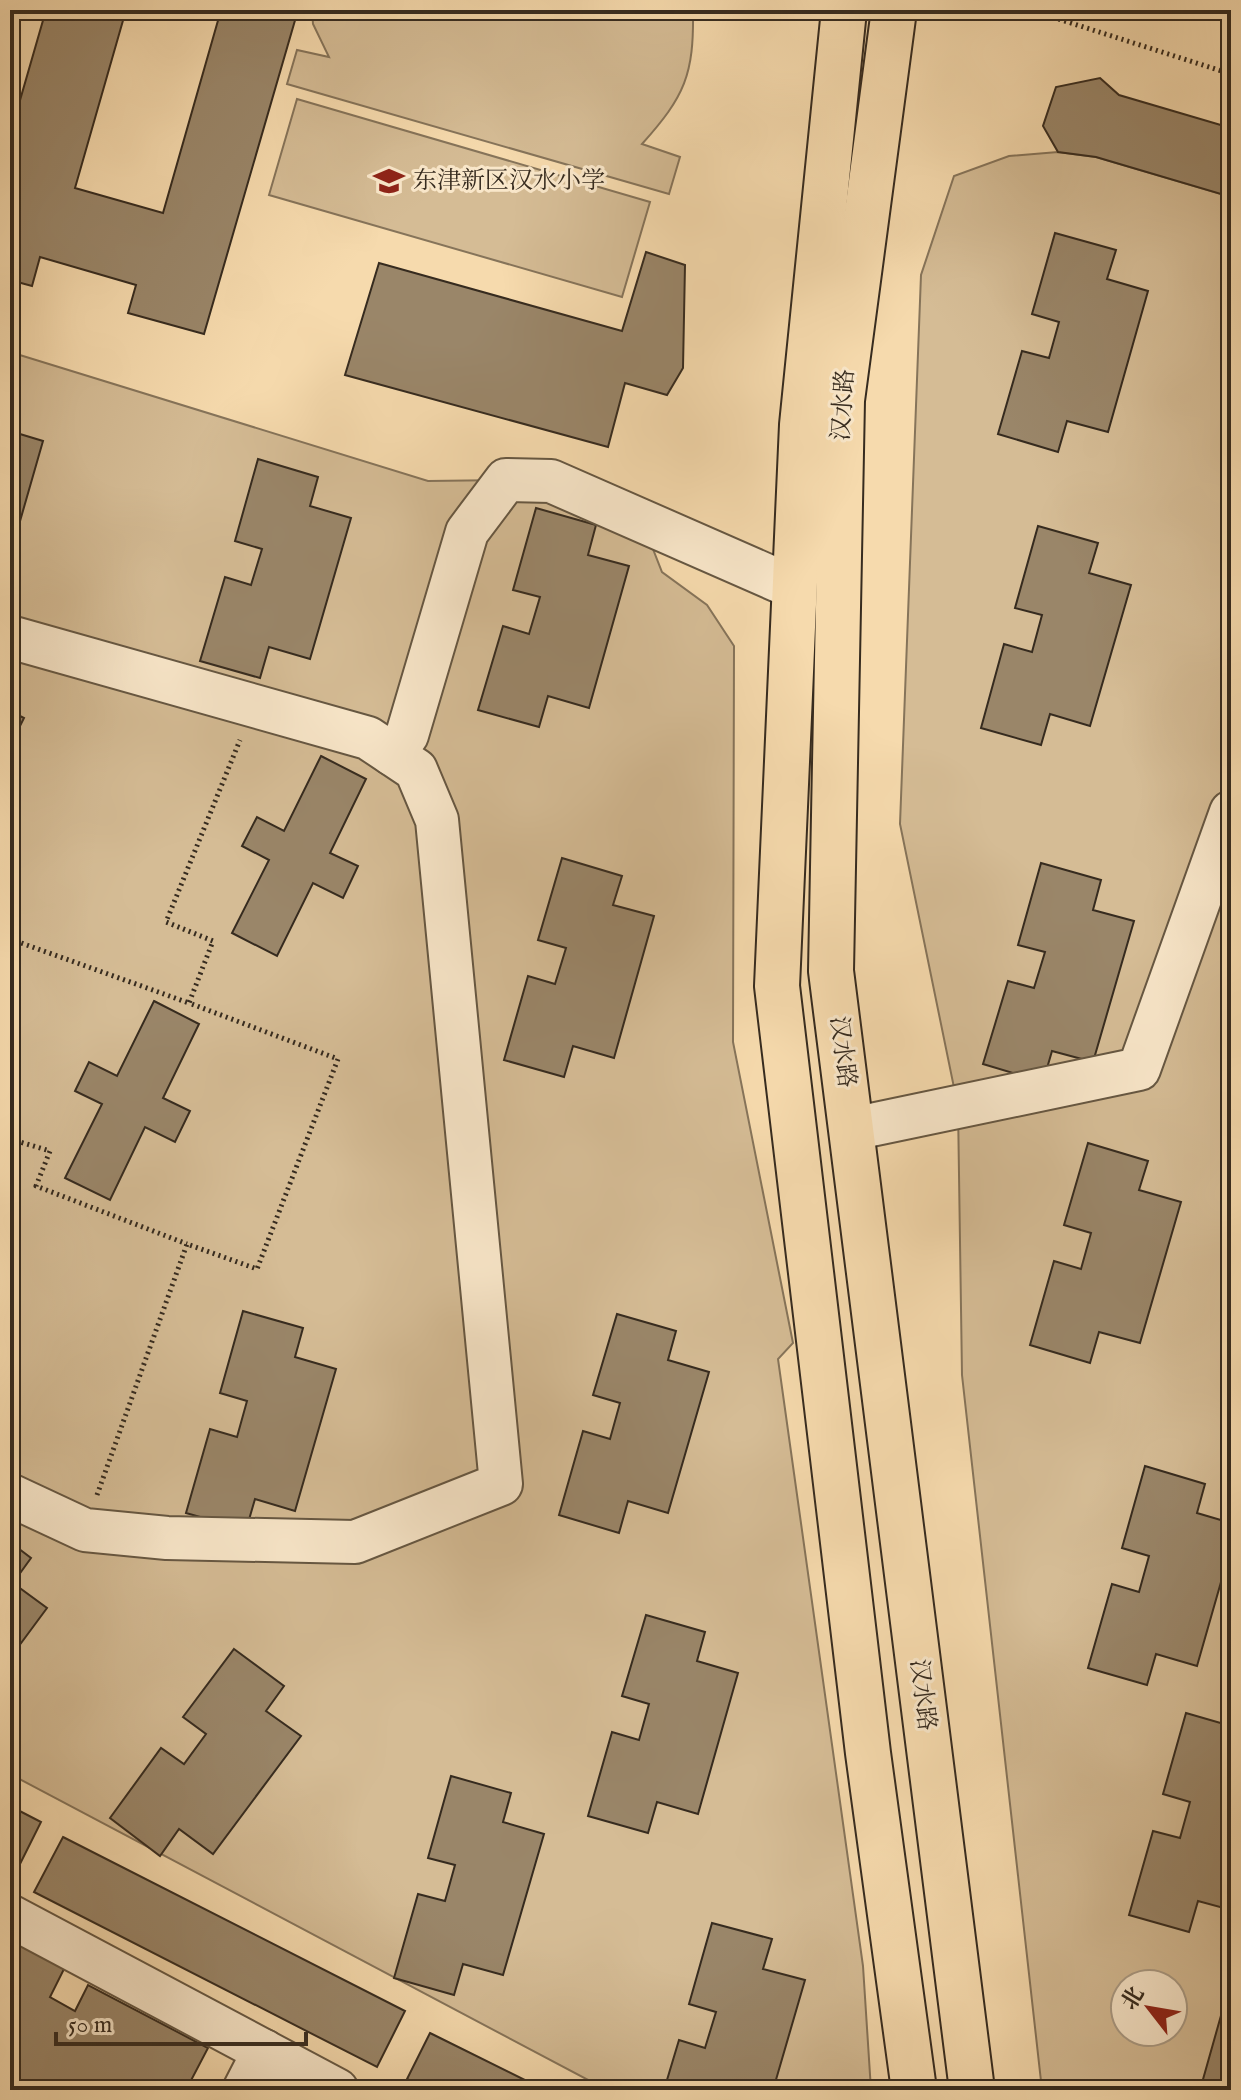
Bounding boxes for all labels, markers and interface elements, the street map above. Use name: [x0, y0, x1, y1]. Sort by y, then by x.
school or university icon: 东津新区汉水小学: [372, 164, 406, 198]
place label: 东津新区汉水小学: [413, 166, 605, 197]
street label: 汉水路: [826, 368, 862, 442]
street label: 汉水路: [822, 1014, 862, 1090]
street label: 汉水路: [902, 1657, 942, 1733]
north arrow: [1109, 1968, 1189, 2048]
text: 北: [1116, 1982, 1151, 2015]
scale bar: [56, 1996, 306, 2046]
text: 50 m: [68, 2010, 112, 2041]

